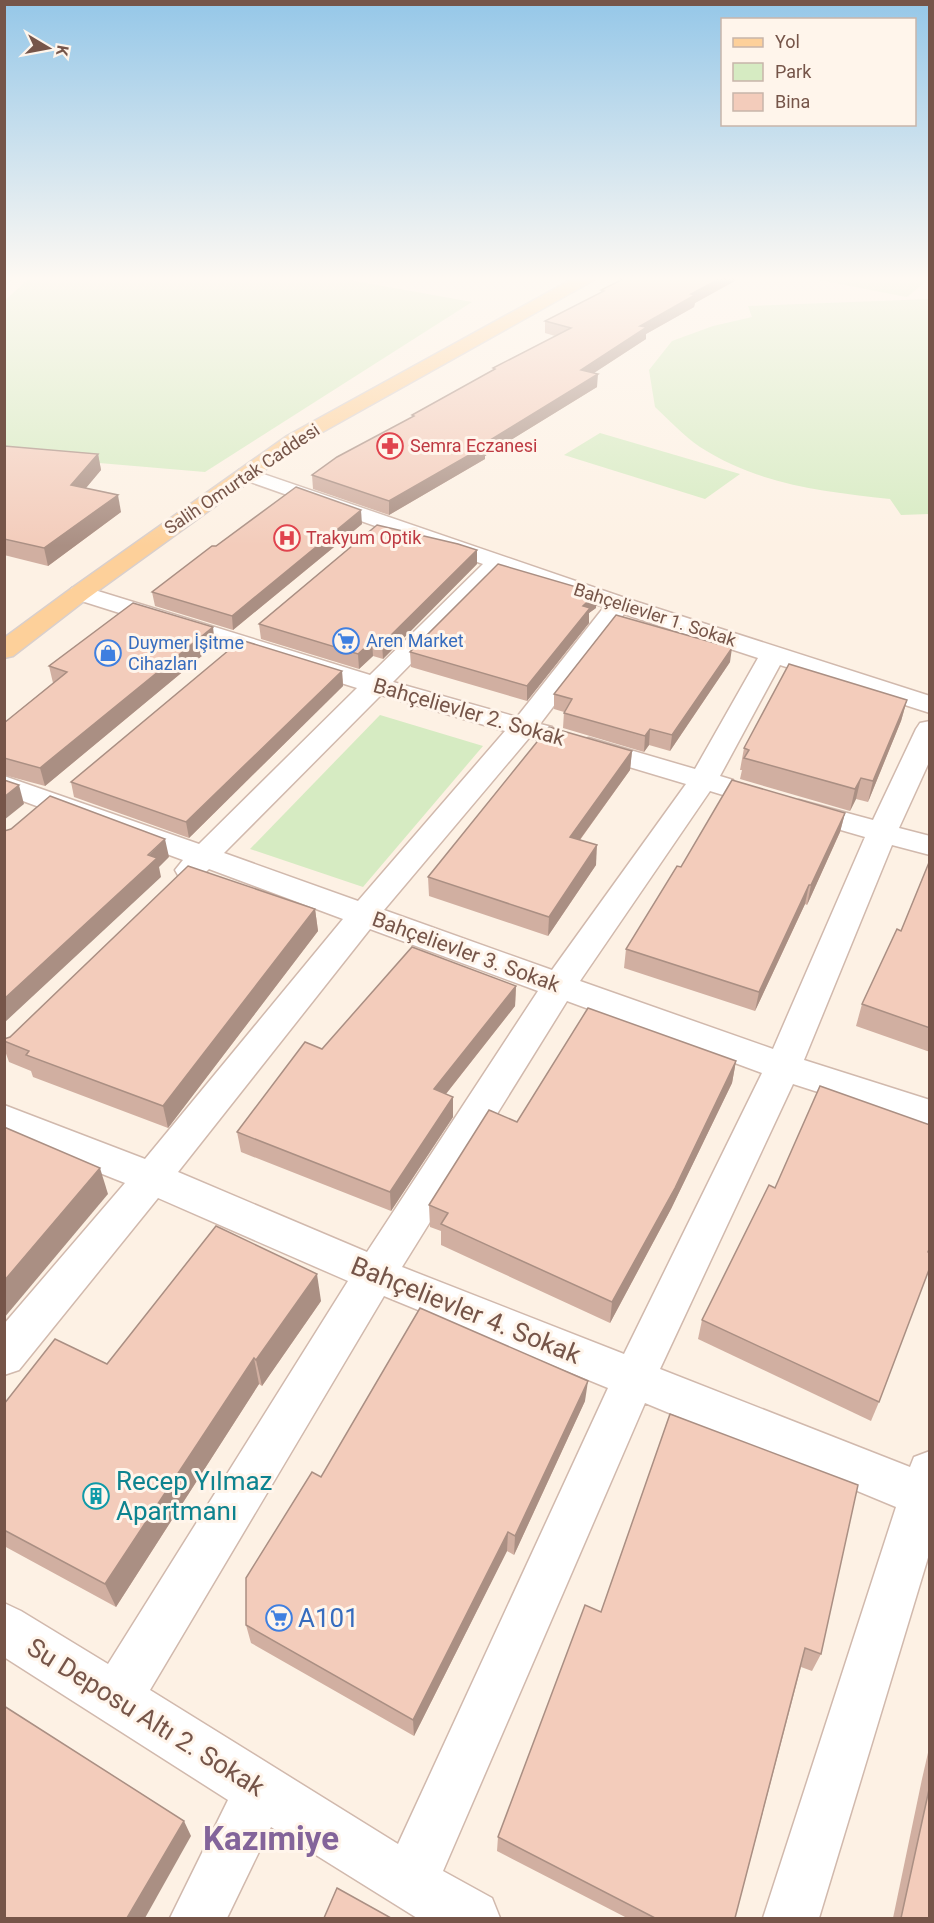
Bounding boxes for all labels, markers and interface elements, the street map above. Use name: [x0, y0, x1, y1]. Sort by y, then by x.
north arrow: [18, 18, 78, 78]
legend: [721, 18, 916, 126]
text: Yol: [775, 31, 800, 52]
text: K: [52, 44, 73, 58]
text: Park: [775, 61, 812, 82]
text: Bina: [775, 91, 810, 112]
street label: Salih Omurtak Caddesi: [160, 419, 323, 538]
pharmacy icon: Semra Eczanesi: [375, 431, 405, 461]
place label: Semra Eczanesi: [410, 435, 537, 456]
hospital icon: Trakyum Optik: [272, 523, 302, 553]
place label: Trakyum Optik: [306, 527, 422, 548]
street label: Bahçelievler 1. Sokak: [571, 578, 740, 651]
supermarket icon: Aren Market: [331, 626, 361, 656]
place label: Aren Market: [366, 630, 464, 651]
place label: Duymer İşitme Cihazları: [128, 632, 244, 674]
shop icon: Duymer İşitme Cihazları: [93, 638, 123, 668]
street label: Bahçelievler 2. Sokak: [371, 673, 568, 751]
street label: Bahçelievler 3. Sokak: [369, 907, 563, 997]
street label: Bahçelievler 4. Sokak: [347, 1250, 586, 1370]
place label: Recep Yılmaz Apartmanı: [116, 1466, 273, 1526]
building icon: Recep Yılmaz Apartmanı: [81, 1481, 111, 1511]
supermarket icon: A101: [264, 1603, 294, 1633]
place label: A101: [298, 1603, 359, 1633]
street label: Su Deposu Altı 2. Sokak: [22, 1632, 271, 1803]
district label: Kazımiye: [203, 1819, 339, 1858]

